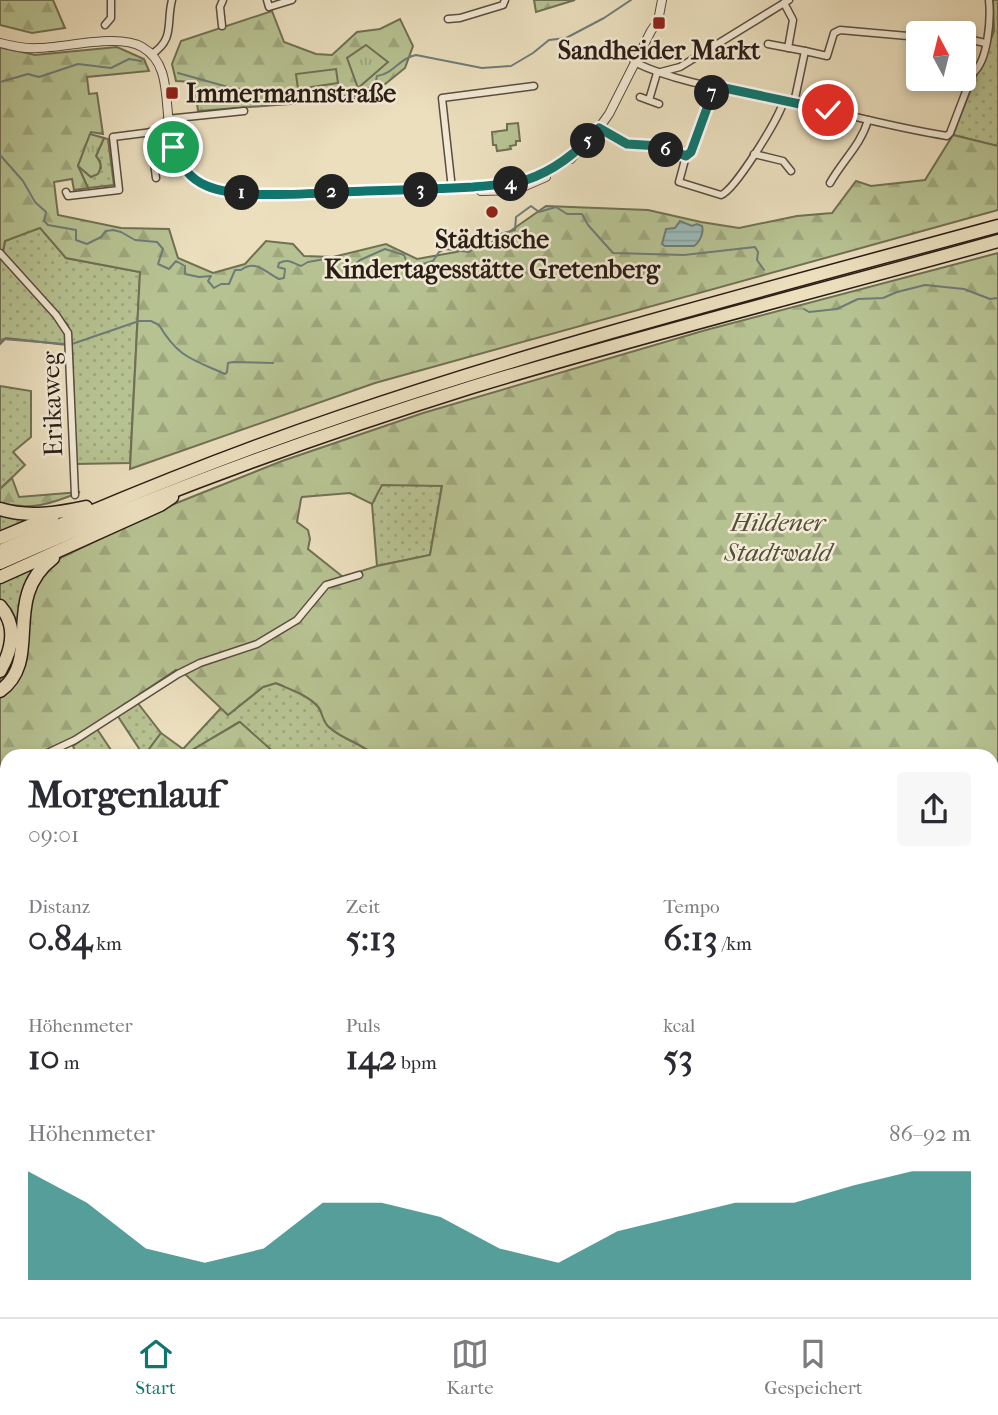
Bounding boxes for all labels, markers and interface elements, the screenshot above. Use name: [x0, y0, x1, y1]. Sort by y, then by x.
marker: Sandheider Markt: [651, 15, 667, 31]
north arrow: [906, 21, 976, 91]
map controls: [906, 21, 976, 91]
place label: Sandheider Markt: [558, 35, 761, 66]
pin: 7: [694, 76, 730, 110]
place label: Immermannstraße: [186, 78, 396, 109]
pin: [798, 80, 858, 140]
text: 7: [707, 81, 716, 103]
marker: Immermannstraße: [164, 85, 180, 101]
icon: check: [809, 91, 847, 129]
pin: [143, 117, 203, 177]
pin: 5: [570, 124, 606, 158]
icon: arrive: [154, 128, 192, 166]
text: 5: [583, 129, 592, 151]
pin: 6: [648, 132, 684, 168]
text: 6: [660, 138, 671, 160]
pin: 4: [494, 166, 528, 202]
pin: 3: [404, 172, 438, 208]
text: 4: [505, 172, 516, 194]
pin: 2: [314, 174, 350, 210]
pin: 1: [224, 176, 260, 210]
text: 3: [417, 178, 424, 200]
text: 2: [327, 180, 336, 202]
text: 1: [238, 181, 245, 203]
marker: Städtische Kindertagesstätte Gretenberg: [484, 204, 500, 220]
place label: Städtische Kindertagesstätte Gretenberg: [324, 224, 661, 285]
street label: Erikaweg: [35, 350, 69, 457]
park label: Hildener Stadtwald: [723, 507, 836, 568]
text: Morgenlauf: [28, 772, 221, 817]
button: share: [897, 772, 971, 846]
text: 09:01: [28, 821, 79, 848]
text: Distanz: [28, 896, 90, 918]
text: Zeit: [346, 896, 380, 918]
text: Tempo: [663, 896, 720, 918]
text: 0.84: [28, 918, 92, 959]
text: 5:13: [346, 918, 396, 959]
text: 6:13: [663, 918, 718, 959]
text: km: [92, 933, 122, 955]
text: /km: [718, 933, 752, 955]
text: Höhenmeter: [28, 1015, 133, 1037]
text: Puls: [346, 1015, 380, 1037]
text: kcal: [663, 1015, 695, 1037]
text: 10: [28, 1037, 60, 1078]
text: 142: [346, 1037, 397, 1078]
text: 53: [663, 1037, 693, 1078]
text: m: [60, 1052, 79, 1074]
text: bpm: [397, 1052, 437, 1074]
text: Höhenmeter: [28, 1120, 155, 1147]
text: 86–92 m: [889, 1120, 971, 1147]
tab: Start: [135, 1335, 176, 1399]
tab: Karte: [446, 1335, 494, 1399]
tab: Gespeichert: [764, 1335, 863, 1399]

